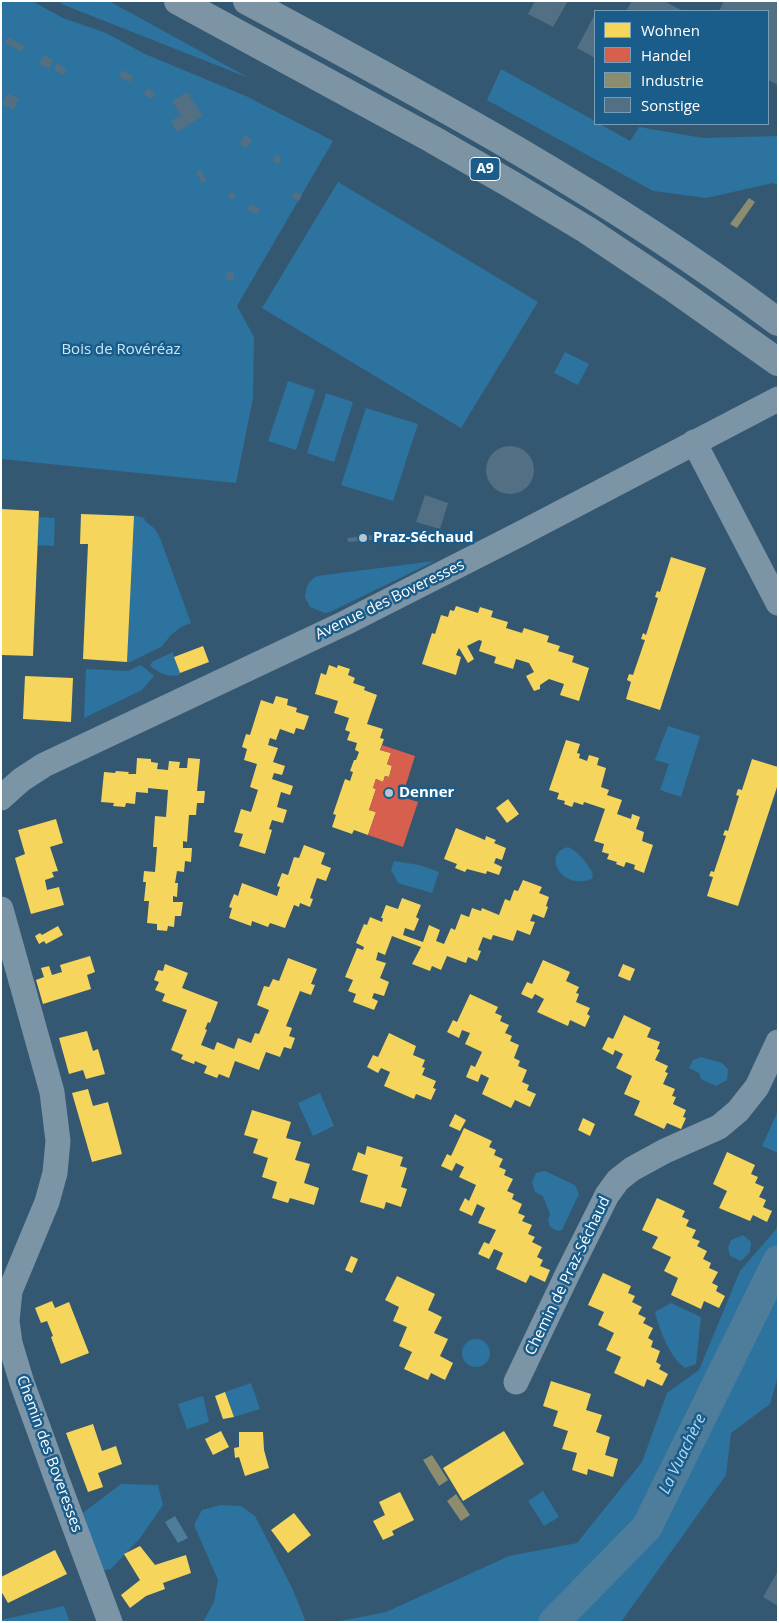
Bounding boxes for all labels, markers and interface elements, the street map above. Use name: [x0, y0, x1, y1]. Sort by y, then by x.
legend: [594, 10, 769, 125]
text: Wohnen: [641, 20, 700, 40]
text: Handel: [641, 45, 691, 65]
text: Industrie: [641, 70, 704, 90]
text: Sonstige: [641, 95, 700, 115]
road number: A9: [470, 157, 500, 180]
park label: Bois de Rovéréaz: [61, 341, 181, 359]
place label: Praz-Séchaud: [373, 529, 474, 547]
marker: Praz-Séchaud: [357, 532, 369, 544]
street label: Avenue des Boveresses: [312, 556, 468, 644]
place label: Denner: [399, 784, 454, 802]
marker: Denner: [383, 787, 395, 799]
street label: Chemin de Praz-Séchaud: [522, 1194, 614, 1358]
street label: Chemin des Boveresses: [12, 1373, 86, 1535]
water label: La Vuachère: [655, 1411, 711, 1497]

